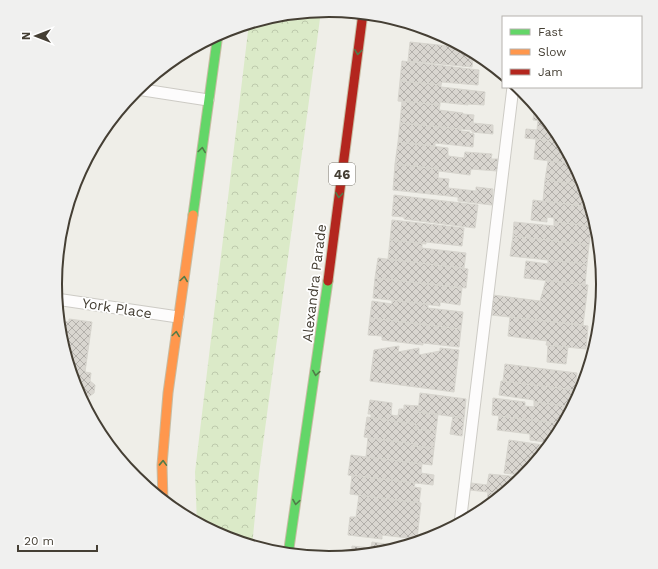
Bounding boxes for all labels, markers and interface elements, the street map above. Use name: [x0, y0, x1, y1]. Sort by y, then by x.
north arrow: [16, 16, 56, 56]
legend: [502, 16, 642, 88]
text: Fast: [538, 25, 563, 39]
text: N: [20, 32, 33, 40]
text: Slow: [538, 45, 566, 59]
one-way arrow: [354, 49, 363, 55]
text: Jam: [538, 65, 563, 79]
one-way arrow: [197, 147, 206, 153]
road number: 46: [329, 163, 355, 185]
one-way arrow: [335, 192, 344, 198]
street label: Alexandra Parade: [299, 223, 329, 343]
one-way arrow: [179, 276, 188, 282]
street label: York Place: [81, 295, 153, 321]
one-way arrow: [171, 331, 180, 337]
one-way arrow: [312, 370, 321, 376]
one-way arrow: [158, 460, 167, 466]
one-way arrow: [292, 499, 301, 505]
scale bar: [18, 527, 97, 553]
text: 20 m: [24, 534, 54, 548]

